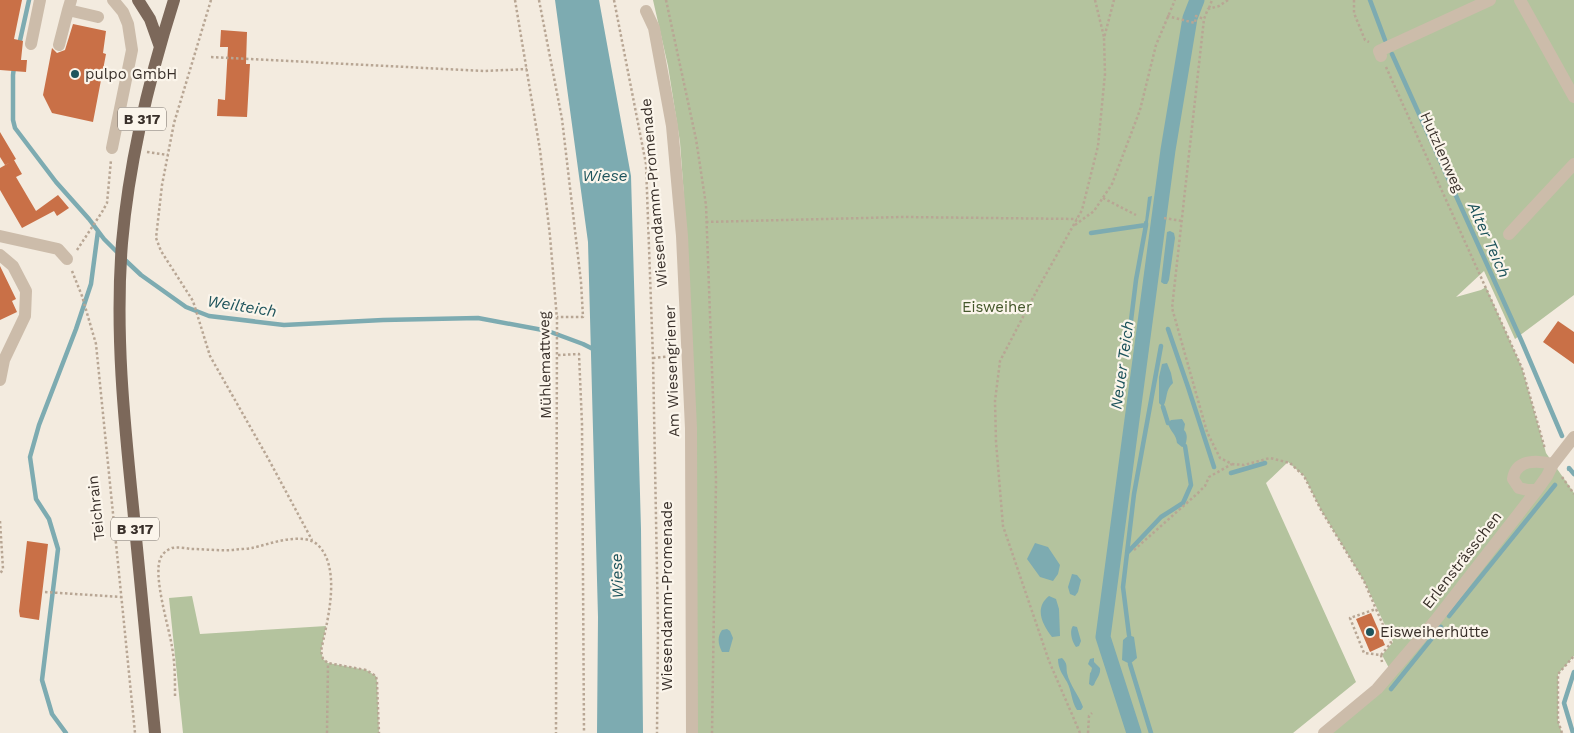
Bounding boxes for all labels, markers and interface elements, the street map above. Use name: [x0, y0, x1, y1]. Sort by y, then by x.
place label: pulpo GmbH: [85, 65, 177, 83]
marker: pulpo GmbH: [69, 68, 81, 80]
street label: Wiesendamm-Promenade: [637, 98, 671, 288]
road number: B 317: [118, 108, 166, 130]
street label: Hutzlenweg: [1416, 109, 1468, 195]
water label: Wiese: [582, 166, 628, 185]
water label: Alter Teich: [1463, 198, 1514, 281]
water label: Weilteich: [206, 291, 278, 321]
park label: Eisweiher: [962, 298, 1032, 316]
street label: Am Wiesengriener: [661, 304, 683, 438]
street label: Mühlemattweg: [535, 311, 555, 419]
water label: Neuer Teich: [1106, 319, 1138, 411]
street label: Teichrain: [84, 475, 108, 541]
street label: Wiesendamm-Promenade: [658, 501, 676, 691]
street label: Erlensträsschen: [1419, 508, 1505, 612]
road number: B 317: [111, 518, 159, 540]
water label: Wiese: [607, 553, 627, 599]
place label: Eisweiherhütte: [1380, 623, 1489, 641]
marker: Eisweiherhütte: [1364, 626, 1376, 638]

